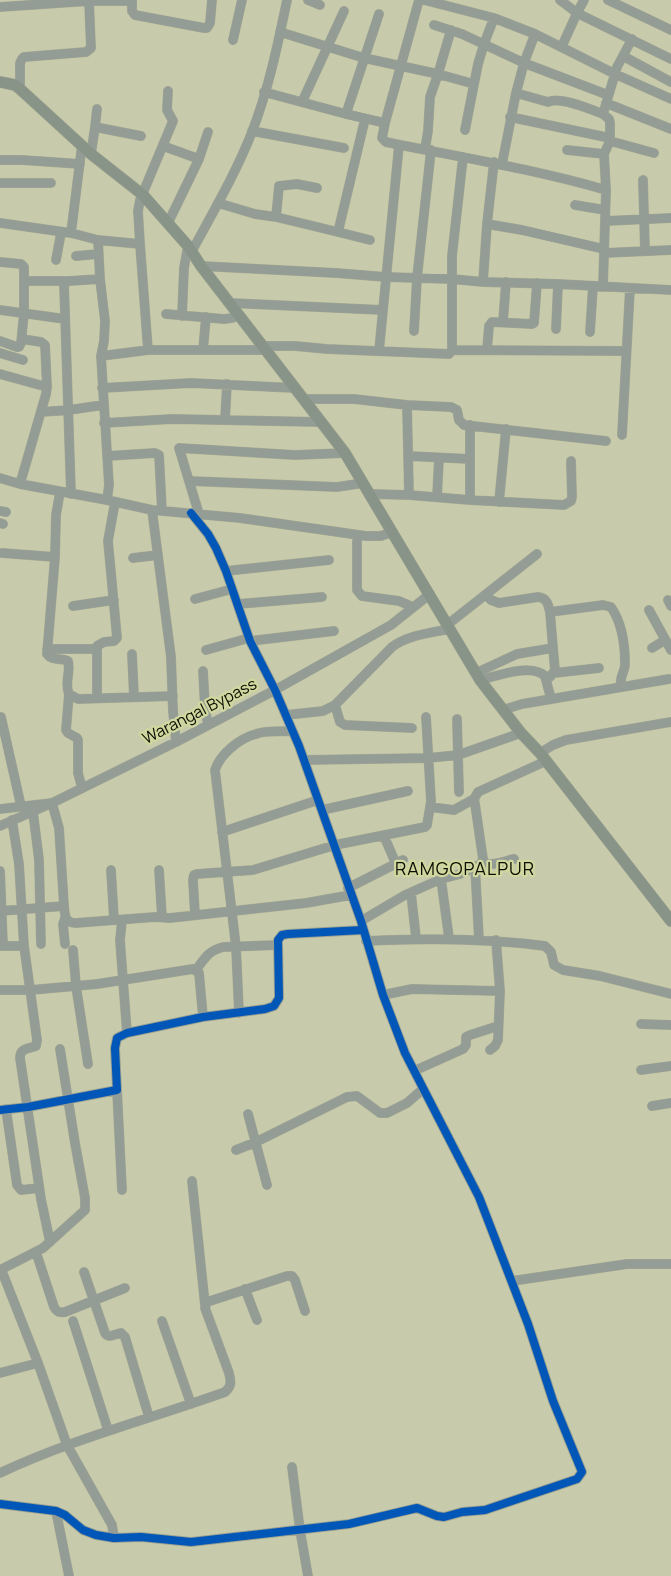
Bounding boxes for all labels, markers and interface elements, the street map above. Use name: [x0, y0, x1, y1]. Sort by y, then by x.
street label: Warangal Bypass: [140, 675, 260, 749]
district label: RAMGOPALPUR: [394, 859, 536, 881]

